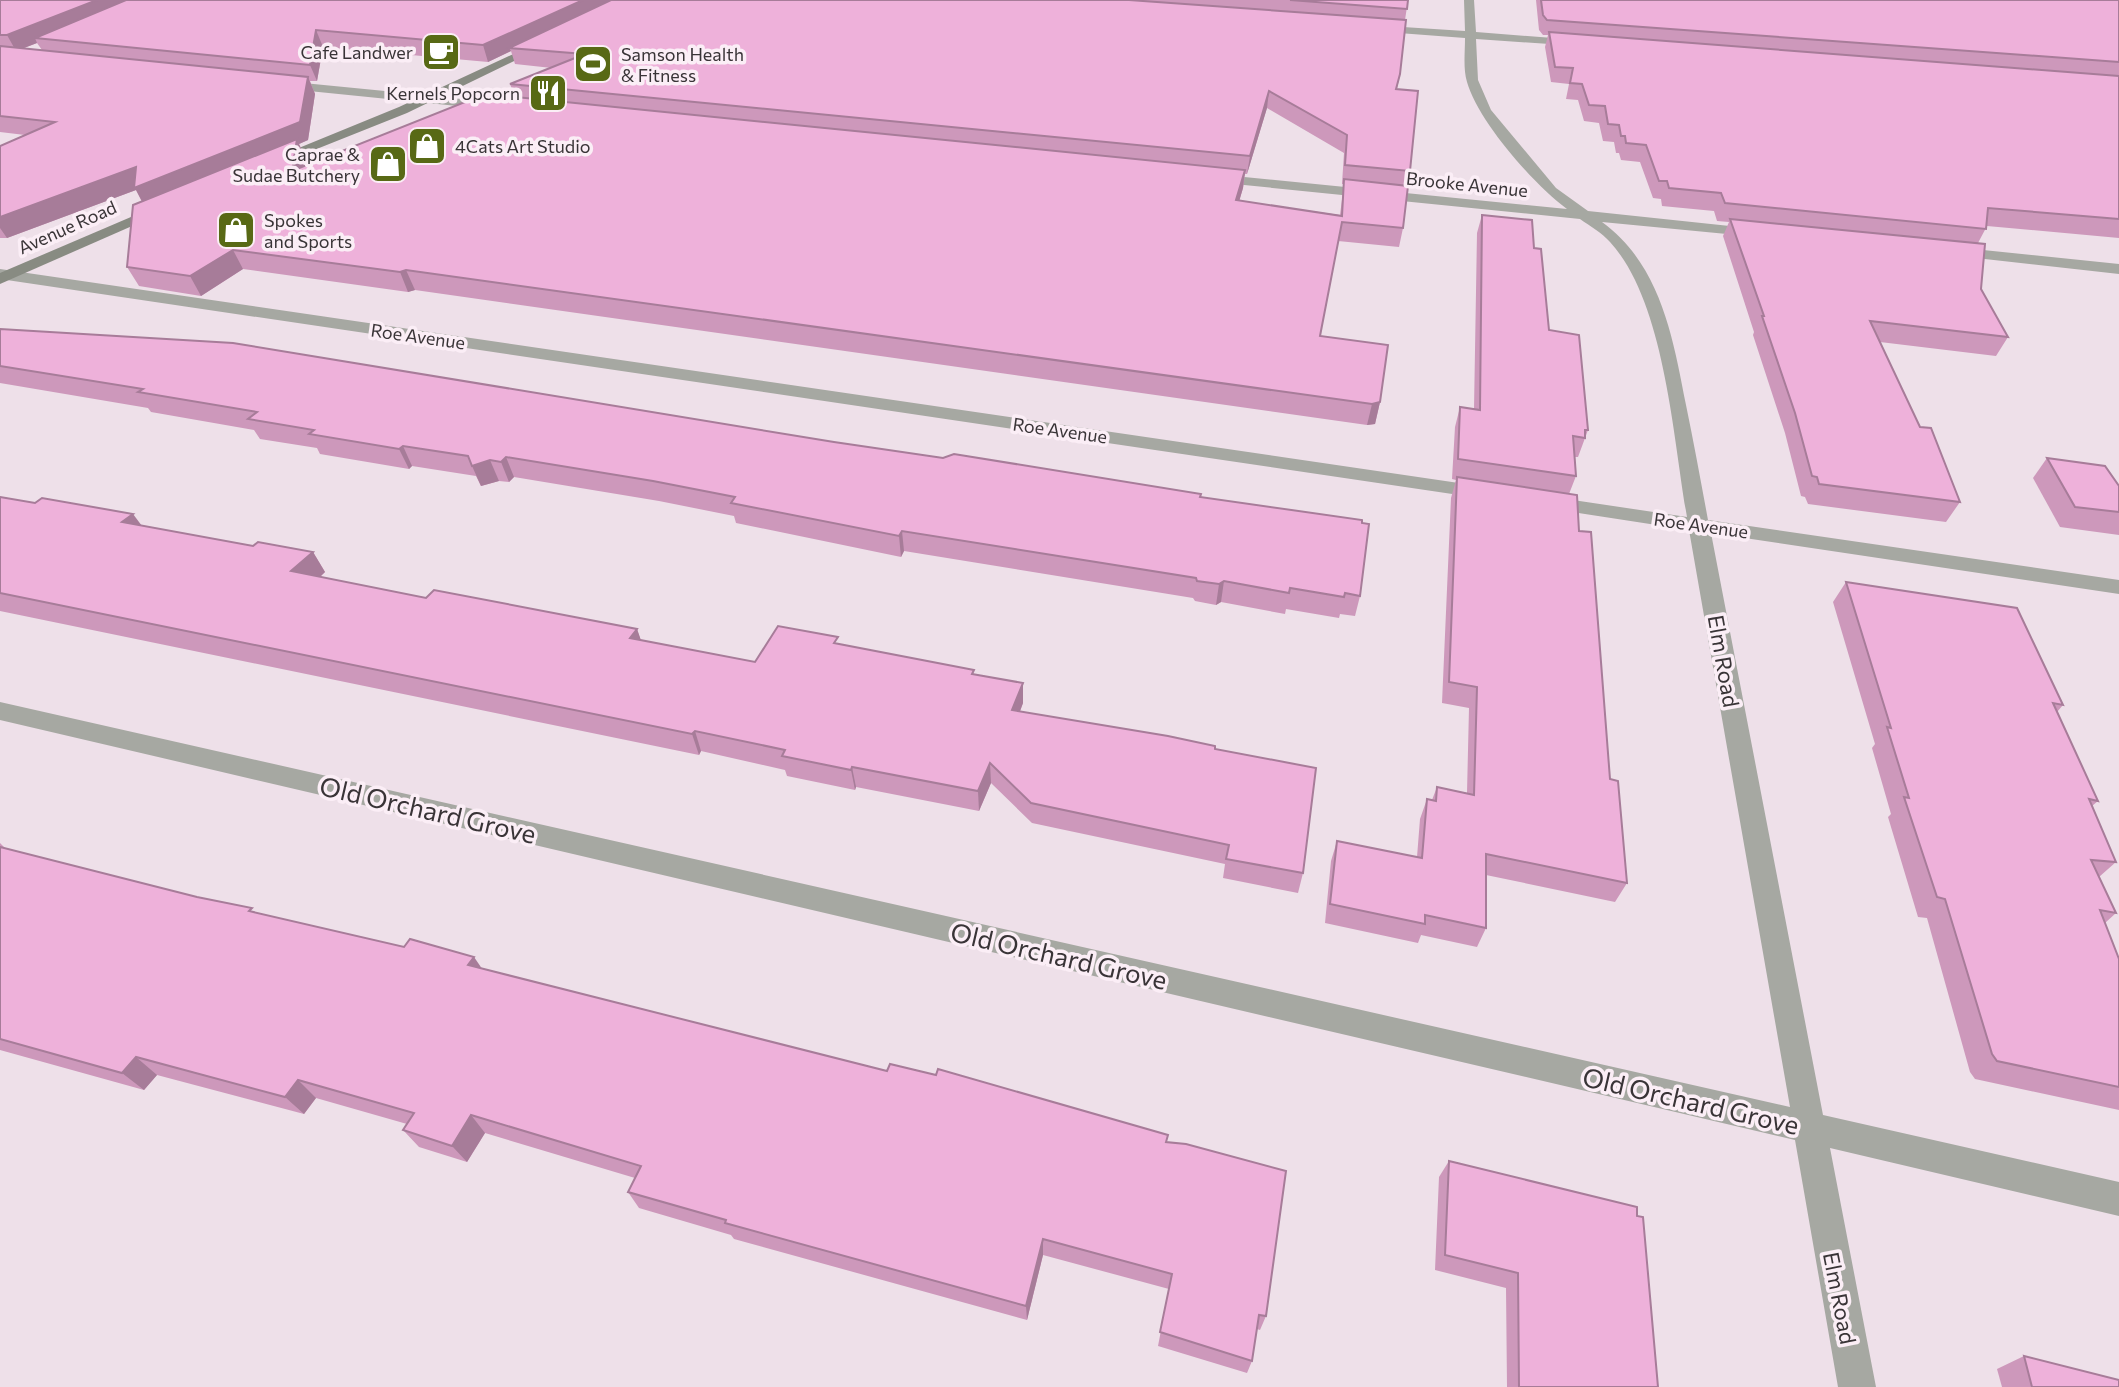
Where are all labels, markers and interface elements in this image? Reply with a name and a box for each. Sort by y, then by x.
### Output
cafe icon: Cafe Landwer [420,31,462,73]
place label: Cafe Landwer [300,41,413,63]
sports icon: Samson Health & Fitness [572,43,614,85]
place label: Samson Health & Fitness [621,43,744,86]
restaurant icon: Kernels Popcorn [527,72,569,114]
place label: Kernels Popcorn [386,82,520,104]
shop icon: 4Cats Art Studio [406,125,448,167]
place label: 4Cats Art Studio [455,135,591,157]
place label: Caprae & Sudae Butchery [233,143,360,186]
shop icon: Caprae & Sudae Butchery [367,143,409,185]
street label: Brooke Avenue [1405,167,1529,201]
street label: Avenue Road [14,195,120,259]
shop icon: Spokes and Sports [215,209,257,251]
place label: Spokes and Sports [264,209,352,252]
street label: Roe Avenue [369,318,467,354]
street label: Roe Avenue [1011,412,1109,448]
street label: Roe Avenue [1652,507,1750,543]
street label: Elm Road [1703,613,1745,709]
street label: Old Orchard Grove [317,769,539,849]
street label: Old Orchard Grove [948,915,1170,995]
street label: Old Orchard Grove [1580,1060,1802,1140]
street label: Elm Road [1818,1250,1862,1346]

